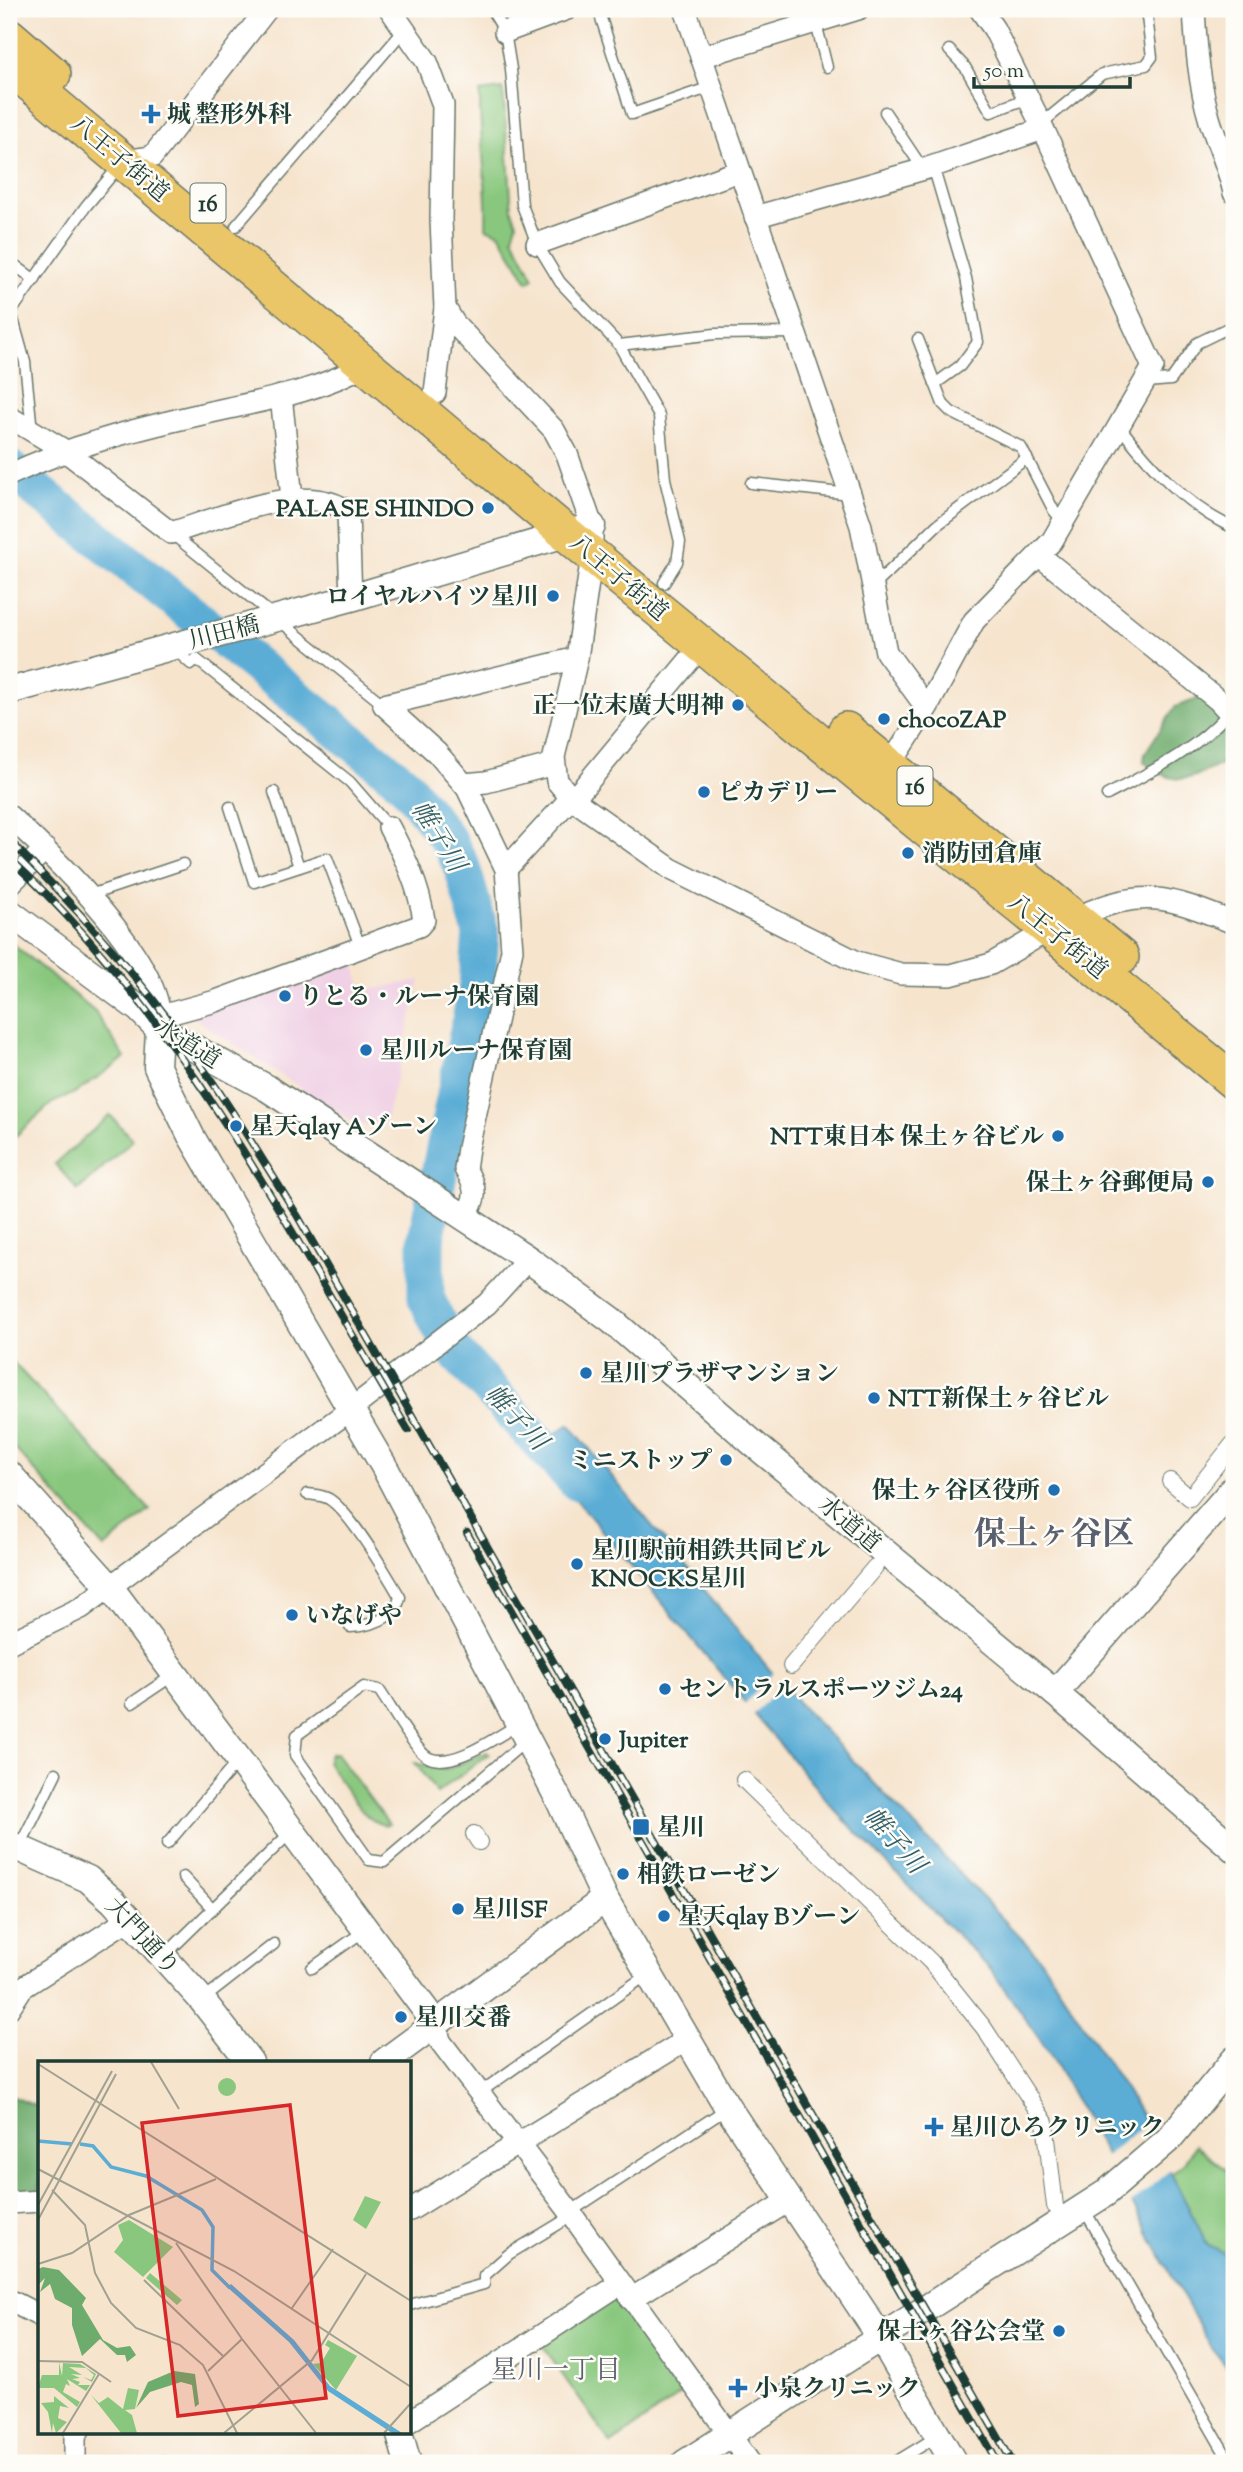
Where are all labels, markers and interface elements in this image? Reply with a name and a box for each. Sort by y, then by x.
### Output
scale bar [974,46,1129,90]
text: 50 m [983,57,1024,87]
place label: 城 整形外科 [167,99,292,133]
marker: 城 整形外科 [141,104,161,124]
street label: 八王子街道 [62,108,176,211]
road number: 16 [190,184,226,222]
place label: PALASE SHINDO [276,493,474,527]
marker: PALASE SHINDO [480,500,496,516]
street label: 八王子街道 [561,527,675,630]
place label: ロイヤルハイツ星川 [326,581,539,615]
marker: ロイヤルハイツ星川 [545,588,561,604]
street label: 川田橋 [185,609,264,659]
place label: 正一位末廣大明神 [532,690,724,724]
marker: 正一位末廣大明神 [730,697,746,713]
place label: chocoZAP [898,704,1007,738]
marker: chocoZAP [876,711,892,727]
road number: 16 [898,766,932,806]
place label: ピカデリー [718,777,838,811]
marker: ピカデリー [696,784,712,800]
water label: 帷子川 [401,794,475,883]
place label: 消防団倉庫 [922,838,1042,872]
marker: 消防団倉庫 [900,845,916,861]
street label: 八王子街道 [999,887,1114,989]
place label: りとる・ルーナ保育園 [299,981,539,1015]
marker: りとる・ルーナ保育園 [277,988,293,1004]
street label: 水道道 [147,1011,226,1078]
place label: 星川ルーナ保育園 [380,1035,572,1069]
marker: 星川ルーナ保育園 [358,1042,374,1058]
place label: 星天qlay Aゾーン [250,1111,437,1145]
marker: 星天qlay Aゾーン [228,1118,244,1134]
place label: NTT東日本 保土ヶ谷ビル [770,1121,1044,1155]
marker: NTT東日本 保土ヶ谷ビル [1050,1128,1066,1144]
place label: 保土ヶ谷郵便局 [1026,1167,1194,1201]
marker: 保土ヶ谷郵便局 [1200,1174,1216,1190]
place label: 星川プラザマンション [600,1358,839,1392]
marker: 星川プラザマンション [578,1365,594,1381]
water label: 帷子川 [475,1378,557,1462]
place label: NTT新保土ヶ谷ビル [888,1383,1109,1417]
marker: NTT新保土ヶ谷ビル [866,1390,882,1406]
place label: ミニストップ [569,1445,713,1479]
marker: ミニストップ [718,1452,734,1468]
place label: 保土ヶ谷区役所 [872,1475,1040,1509]
marker: 保土ヶ谷区役所 [1046,1482,1062,1498]
street label: 水道道 [810,1489,887,1562]
district label: 保土ヶ谷区 [974,1513,1134,1559]
place label: 星川駅前相鉄共同ビル KNOCKS星川 [591,1535,831,1597]
marker: 星川駅前相鉄共同ビル KNOCKS星川 [569,1556,585,1572]
place label: いなげや [306,1600,402,1634]
marker: いなげや [284,1607,300,1623]
place label: セントラルスポーツジム24 [679,1674,963,1708]
marker: セントラルスポーツジム24 [657,1681,673,1697]
place label: Jupiter [617,1724,689,1758]
marker: Jupiter [597,1731,613,1747]
water label: 帷子川 [853,1800,935,1885]
place label: 星川 [657,1812,705,1846]
marker: 星川 [631,1817,651,1837]
place label: 相鉄ローゼン [637,1859,781,1893]
marker: 相鉄ローゼン [615,1866,631,1882]
street label: 大門通り [96,1891,187,1984]
place label: 星川SF [472,1894,548,1928]
marker: 星川SF [450,1901,466,1917]
place label: 星天qlay Bゾーン [678,1901,861,1935]
marker: 星天qlay Bゾーン [656,1908,672,1924]
place label: 星川交番 [415,2002,511,2036]
marker: 星川交番 [393,2009,409,2025]
inset map [38,2061,411,2434]
place label: 星川ひろクリニック [950,2112,1165,2146]
marker: 星川ひろクリニック [924,2117,944,2137]
place label: 保土ヶ谷公会堂 [877,2316,1045,2350]
marker: 保土ヶ谷公会堂 [1051,2323,1067,2339]
district label: 星川一丁目 [491,2353,621,2390]
place label: 小泉クリニック [754,2373,921,2407]
marker: 小泉クリニック [728,2378,748,2398]

